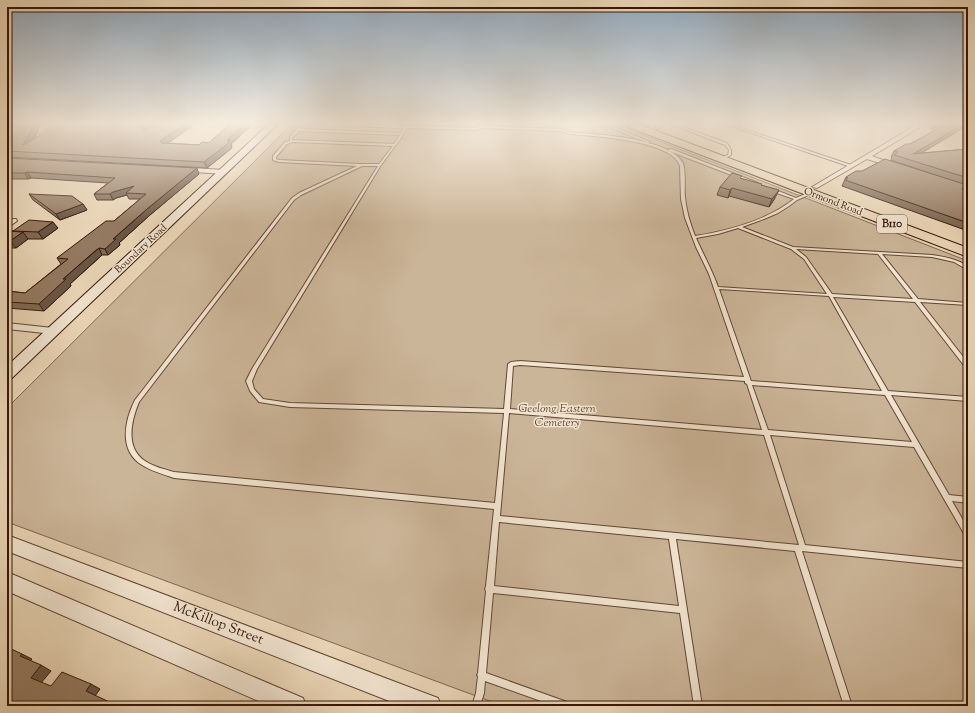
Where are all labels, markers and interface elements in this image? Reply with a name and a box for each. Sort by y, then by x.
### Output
street label: Ormond Road [801,184,865,220]
road number: B110 [877,215,907,233]
street label: Boundary Road [111,221,171,277]
park label: Geelong Eastern Cemetery [518,400,597,432]
street label: McKillop Street [170,598,266,650]

